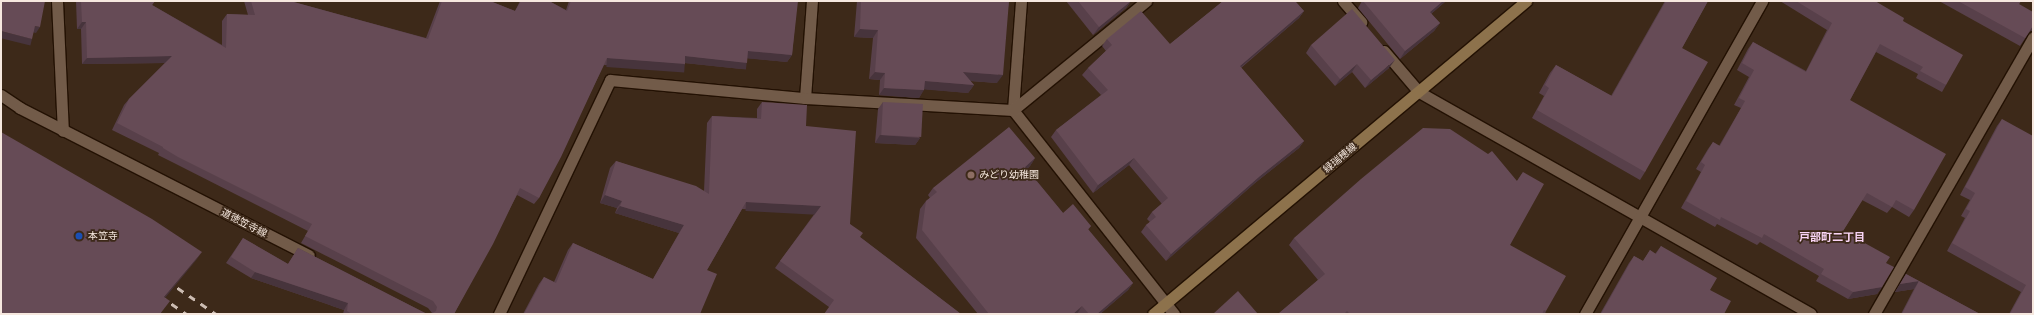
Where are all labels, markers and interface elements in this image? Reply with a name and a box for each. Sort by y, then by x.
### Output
street label: 緑瑞穂線 [1321,141,1359,175]
place label: みどり幼稚園 [979,169,1039,181]
marker: みどり幼稚園 [966,170,976,180]
street label: 道徳笠寺線 [219,206,269,240]
marker: 本笠寺 [73,230,85,242]
place label: 本笠寺 [88,230,118,242]
district label: 戸部町二丁目 [1799,230,1865,244]

